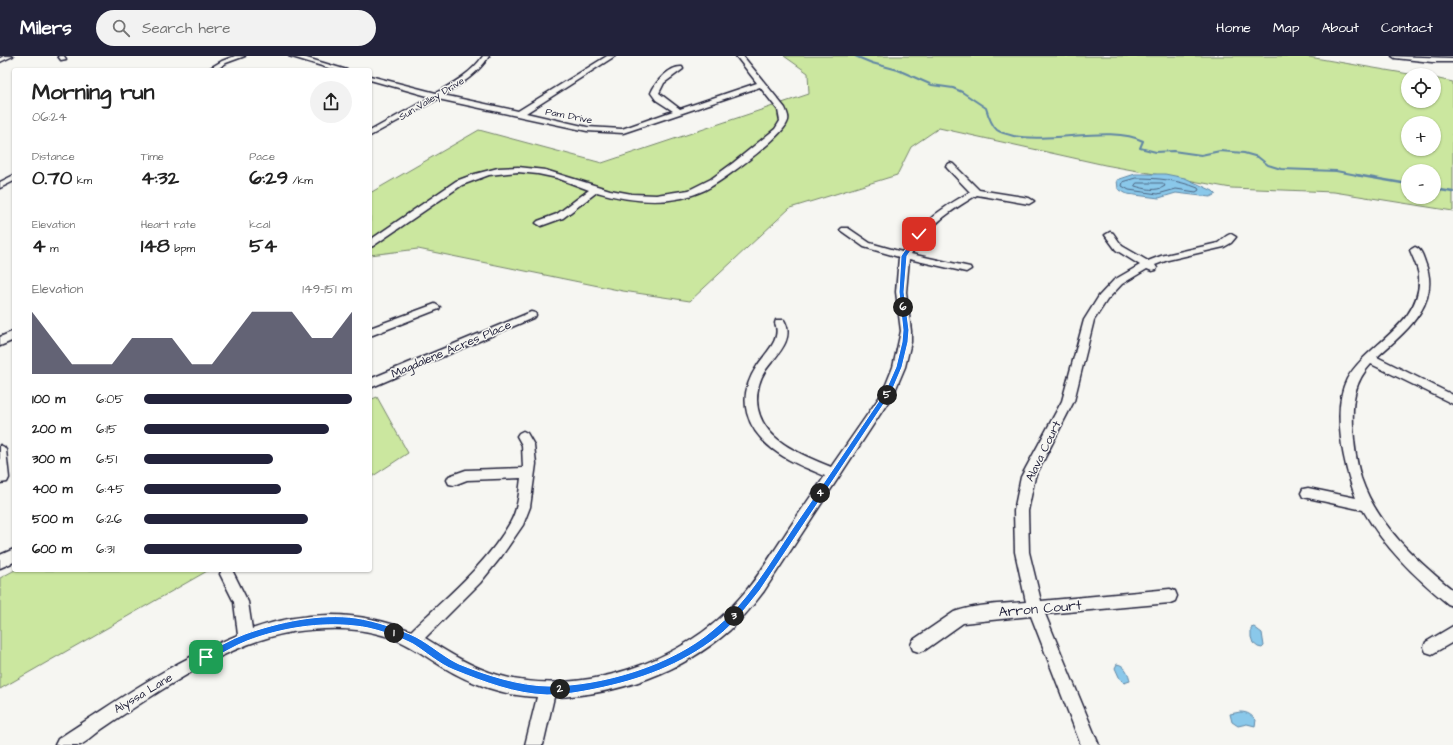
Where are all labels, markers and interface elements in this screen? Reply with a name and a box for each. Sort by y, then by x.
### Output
search box [96,10,376,46]
text: Milers [20,15,72,42]
icon: search [110,17,132,39]
text: Search here [142,18,230,39]
text: Home [1216,18,1251,38]
text: Map [1273,18,1299,38]
text: About [1321,18,1359,38]
text: Contact [1381,18,1433,38]
map controls [1401,68,1441,204]
button: locate [1401,68,1441,108]
street label: Sun Valley Drive [396,73,468,125]
text: Morning run [32,77,155,108]
button: share [310,81,352,123]
street label: Pam Drive [544,105,594,127]
text: 06:24 [32,108,67,126]
button: + [1401,116,1441,156]
text: Distance [32,149,75,164]
text: Time [141,149,164,164]
text: Pace [249,149,275,164]
text: 0.70 [32,164,72,192]
text: 4:32 [141,164,179,192]
text: 6:29 [249,164,288,192]
button: − [1401,164,1441,204]
text: km [72,173,92,188]
text: /km [288,173,313,188]
text: Elevation [32,217,75,232]
text: Heart rate [141,217,196,232]
text: kcal [249,217,270,232]
pin [902,217,936,251]
icon: check [908,223,930,245]
text: 4 [32,232,46,260]
text: 148 [141,232,170,260]
text: 54 [249,232,277,260]
text: m [46,241,59,256]
text: bpm [170,241,195,256]
text: Elevation [32,280,83,298]
text: 149–151 m [302,280,352,298]
pin: 6 [893,297,913,317]
text: 6 [900,299,906,314]
street label: Magdalene Acres Place [388,316,515,383]
pin: 5 [877,385,897,405]
text: 5 [883,387,891,402]
text: 100 m [32,390,65,408]
text: 6:05 [96,390,124,408]
street label: Alava Court [1021,418,1066,484]
text: 200 m [32,420,71,438]
text: 6:15 [96,420,117,438]
text: 300 m [32,450,70,468]
text: 6:51 [96,450,117,468]
text: 400 m [32,480,73,498]
text: 6:45 [96,480,124,498]
pin: 4 [810,483,830,503]
text: 4 [816,485,824,500]
text: 500 m [32,510,73,528]
text: 6:26 [96,510,122,528]
text: 600 m [32,540,72,558]
text: 6:31 [96,540,115,558]
street label: Arron Court [998,595,1083,623]
pin: 3 [724,606,744,626]
text: 3 [731,608,737,623]
pin: 1 [384,623,404,643]
text: 1 [393,625,395,640]
pin [189,640,223,674]
icon: arrive [195,646,217,668]
street label: Alyssa Lane [111,669,177,719]
pin: 2 [550,679,570,699]
text: 2 [557,681,563,696]

